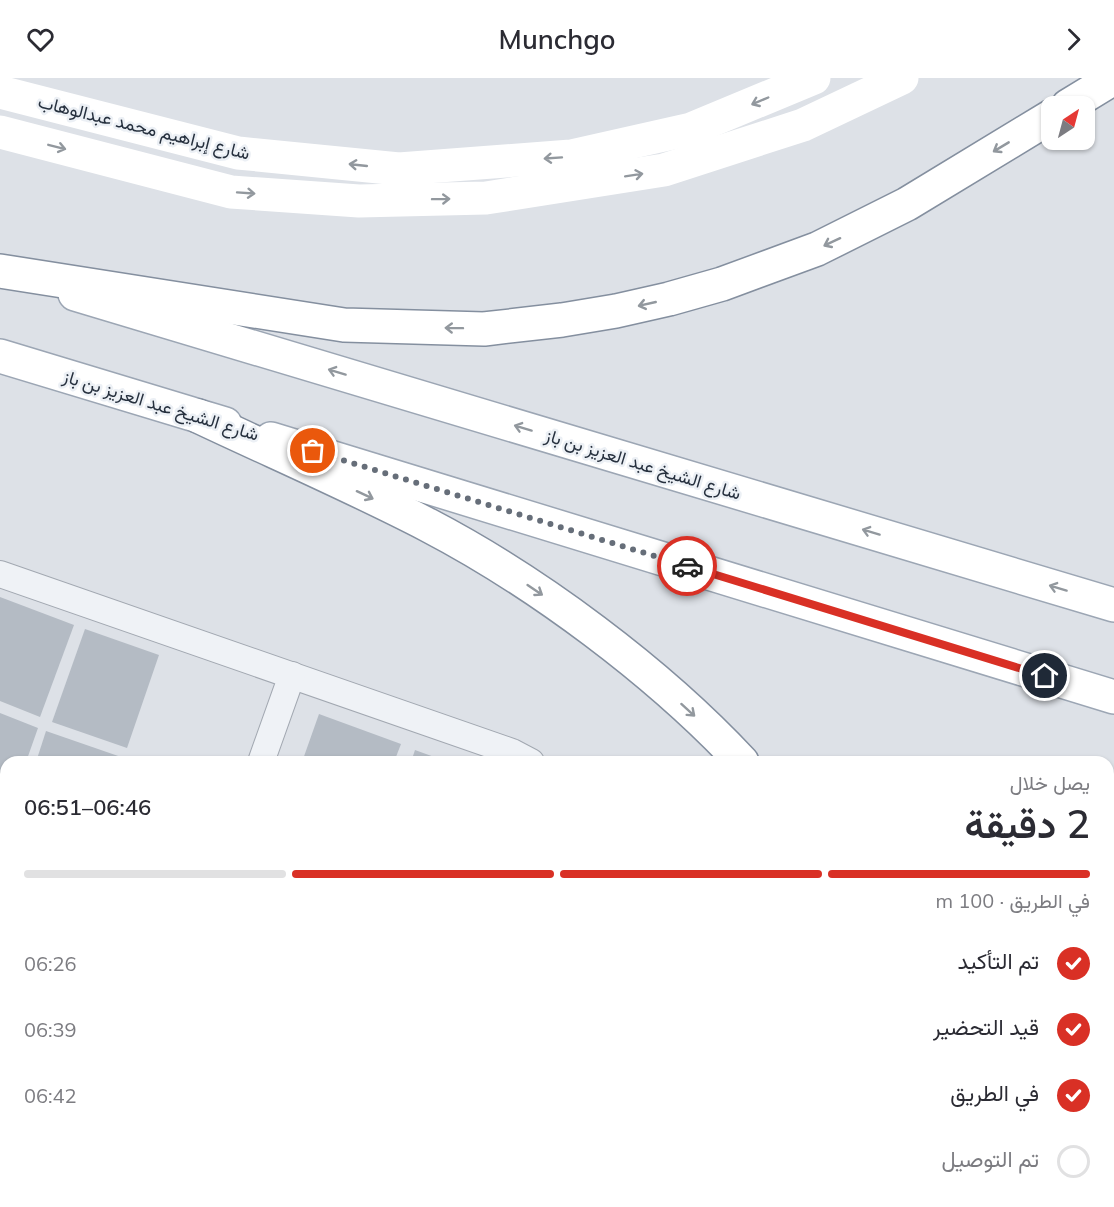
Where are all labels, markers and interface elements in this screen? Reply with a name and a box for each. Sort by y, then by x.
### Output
text: Munchgo [499,22,615,56]
icon: heart [24,23,57,56]
icon: forward [1057,23,1090,56]
street label: شارع إبراهيم محمد عبدالوهاب [36,90,252,165]
one-way arrow [751,96,769,107]
north arrow [1041,96,1095,150]
map controls [1041,96,1095,150]
one-way arrow [993,140,1010,153]
one-way arrow [47,141,66,153]
one-way arrow [543,152,563,163]
one-way arrow [349,159,369,170]
one-way arrow [623,170,643,181]
one-way arrow [235,188,255,199]
one-way arrow [430,194,450,205]
one-way arrow [823,237,841,248]
one-way arrow [638,299,657,310]
one-way arrow [445,322,465,334]
street label: شارع الشيخ عبد العزيز بن باز [59,364,262,447]
one-way arrow [328,366,347,377]
one-way arrow [514,422,533,433]
street label: شارع الشيخ عبد العزيز بن باز [541,423,744,506]
pin [287,425,338,476]
icon: bag [296,434,329,467]
one-way arrow [355,490,373,502]
one-way arrow [862,526,881,537]
courier [657,536,717,596]
icon: car [671,550,704,583]
one-way arrow [1049,582,1068,593]
one-way arrow [526,584,543,597]
pin [1019,650,1070,701]
icon: home [1028,659,1061,692]
one-way arrow [681,703,696,717]
text: يصل خلال [1010,770,1090,795]
text: 06:46–06:51 [24,793,151,821]
text: 2 دقيقة [965,799,1090,848]
text: في الطريق · 100 m [936,888,1090,913]
text: تم التأكيد [958,947,1039,975]
icon: check [1057,947,1090,980]
text: 06:26 [24,951,77,976]
text: قيد التحضير [933,1013,1039,1041]
icon: check [1057,1013,1090,1046]
text: 06:39 [24,1017,77,1042]
text: في الطريق [950,1079,1039,1107]
icon: check [1057,1079,1090,1112]
text: 06:42 [24,1083,77,1108]
text: تم التوصيل [942,1145,1039,1173]

